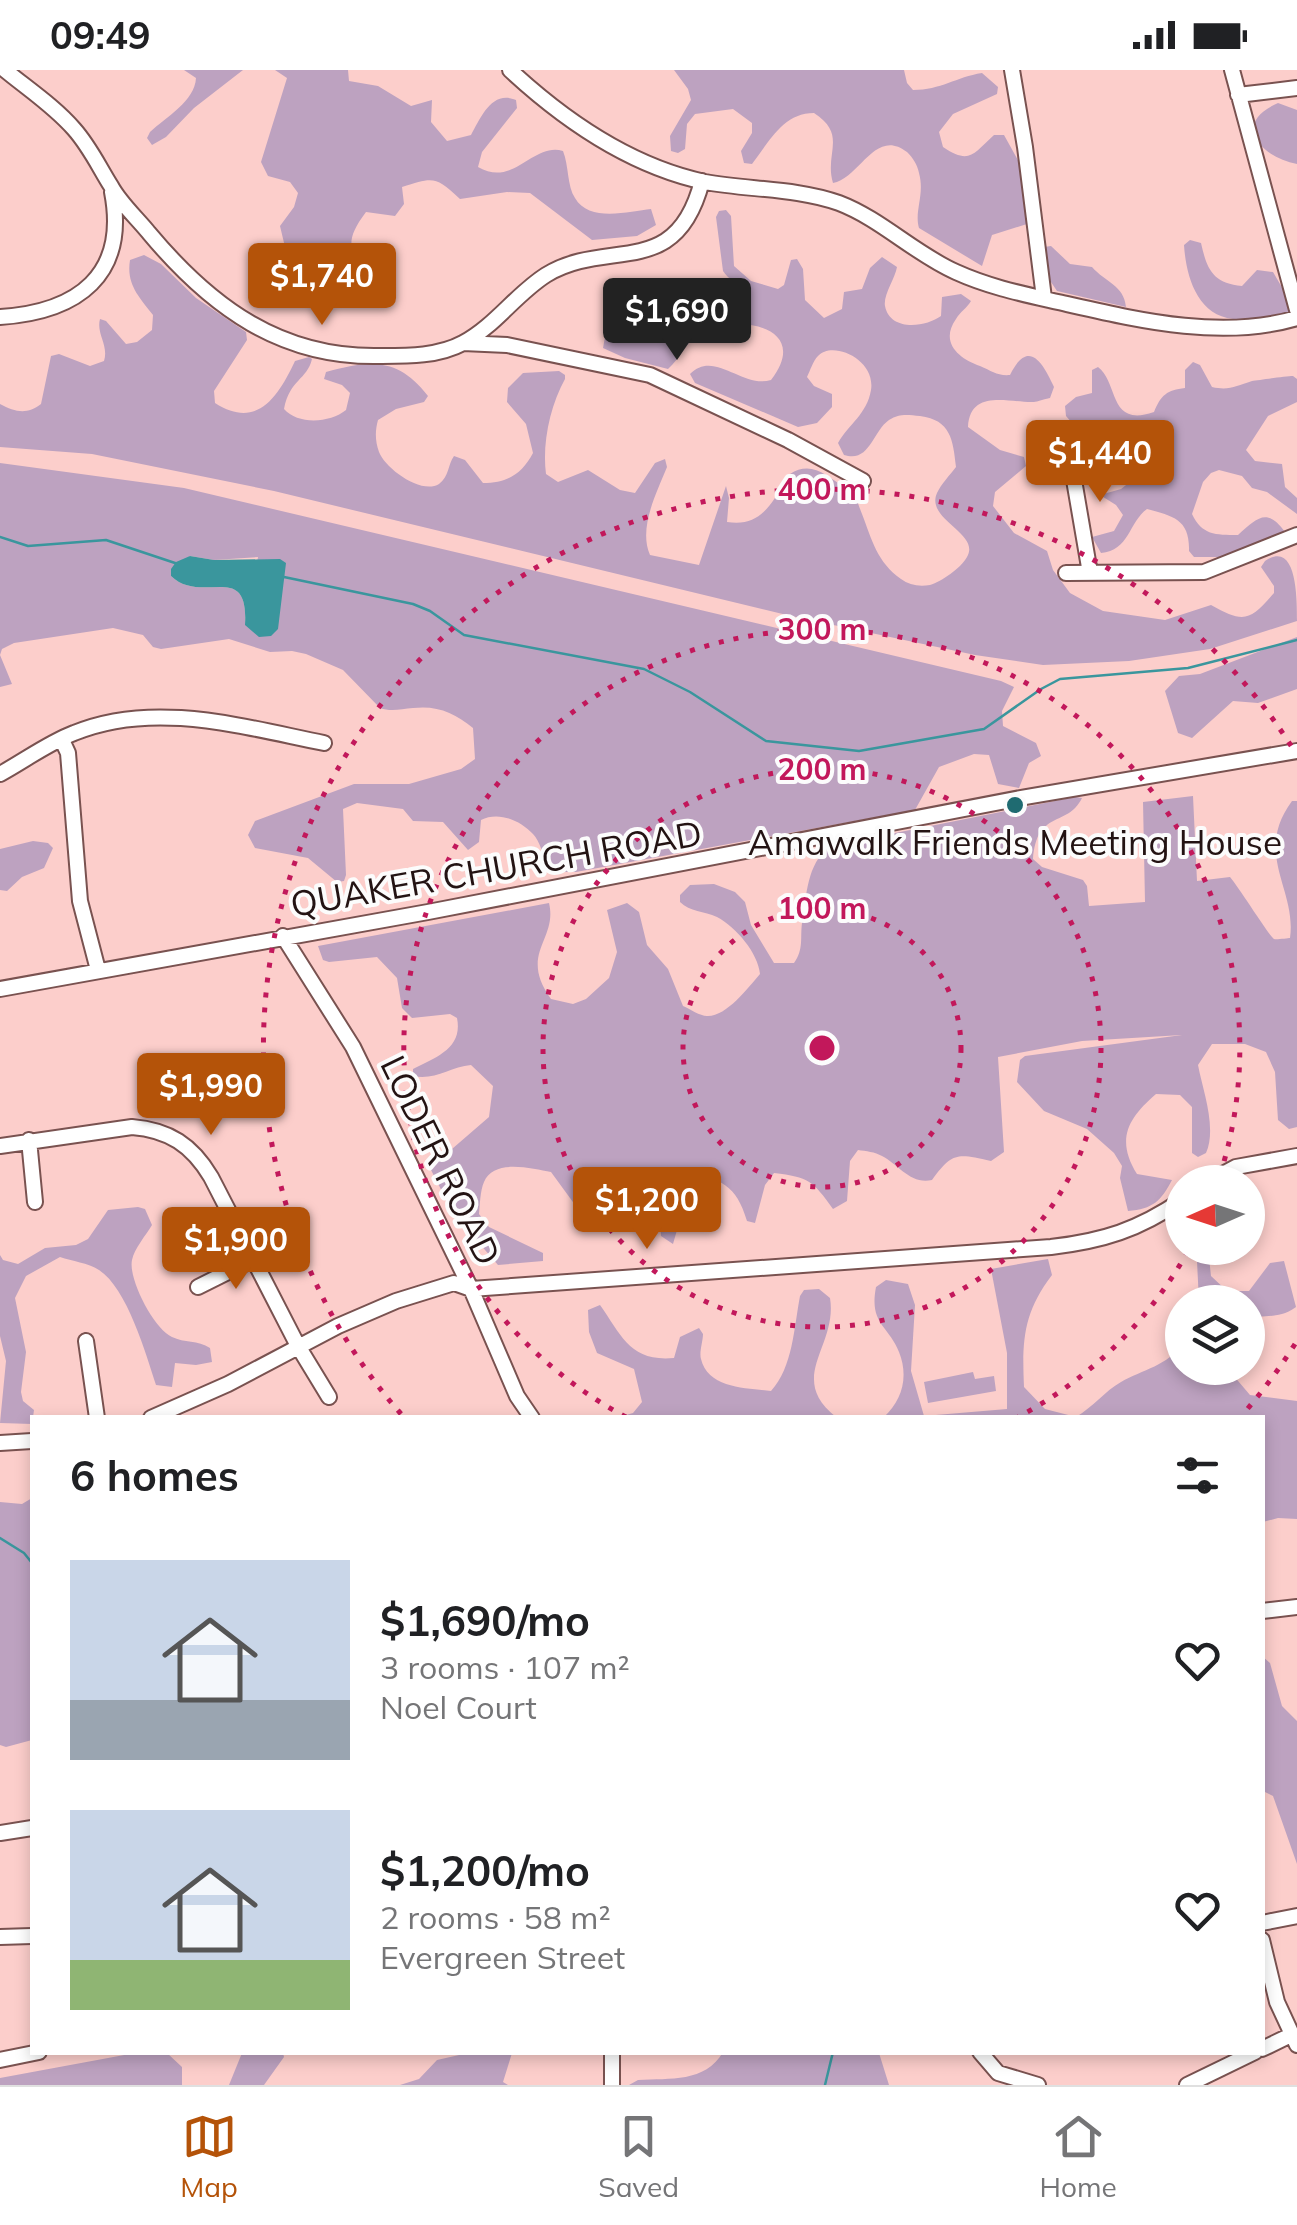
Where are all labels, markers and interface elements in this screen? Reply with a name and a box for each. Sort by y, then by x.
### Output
text: 09:49 [50,11,151,59]
pin: $1,740 [241,243,403,328]
text: $1,740 [270,255,374,295]
pin: $1,690 [596,278,758,363]
text: $1,690 [625,290,729,330]
pin: $1,440 [1019,420,1181,505]
text: $1,440 [1048,432,1152,472]
text: 400 m [777,470,867,508]
text: 300 m [777,610,867,648]
text: 200 m [777,750,867,788]
marker: Amawalk Friends Meeting House [1004,794,1026,816]
street label: QUAKER CHURCH ROAD [287,810,705,926]
place label: Amawalk Friends Meeting House [748,820,1282,864]
text: 100 m [777,889,867,927]
centre of rings [804,1030,840,1066]
street label: LODER ROAD [371,1048,511,1272]
pin: $1,990 [130,1053,292,1138]
text: $1,990 [159,1065,263,1105]
north arrow [1165,1165,1265,1265]
map controls [1165,1165,1265,1385]
pin: $1,200 [566,1167,728,1252]
text: $1,200 [595,1179,699,1219]
pin: $1,900 [155,1207,317,1292]
text: $1,900 [184,1219,288,1259]
button: layers [1165,1285,1265,1385]
icon: filters [1170,1448,1225,1503]
text: 6 homes [70,1449,239,1502]
text: $1,690/mo [380,1594,590,1647]
icon: home [150,1600,270,1720]
icon: heart [1170,1633,1225,1688]
text: 3 rooms · 107 m² [380,1647,630,1687]
text: Noel Court [380,1687,537,1727]
text: $1,200/mo [380,1844,590,1897]
icon: home [150,1850,270,1970]
icon: heart [1170,1883,1225,1938]
text: 2 rooms · 58 m² [380,1897,611,1937]
text: Evergreen Street [380,1937,625,1977]
tab: Map [180,2109,238,2204]
tab: Saved [598,2109,679,2204]
tab: Home [1039,2109,1117,2204]

